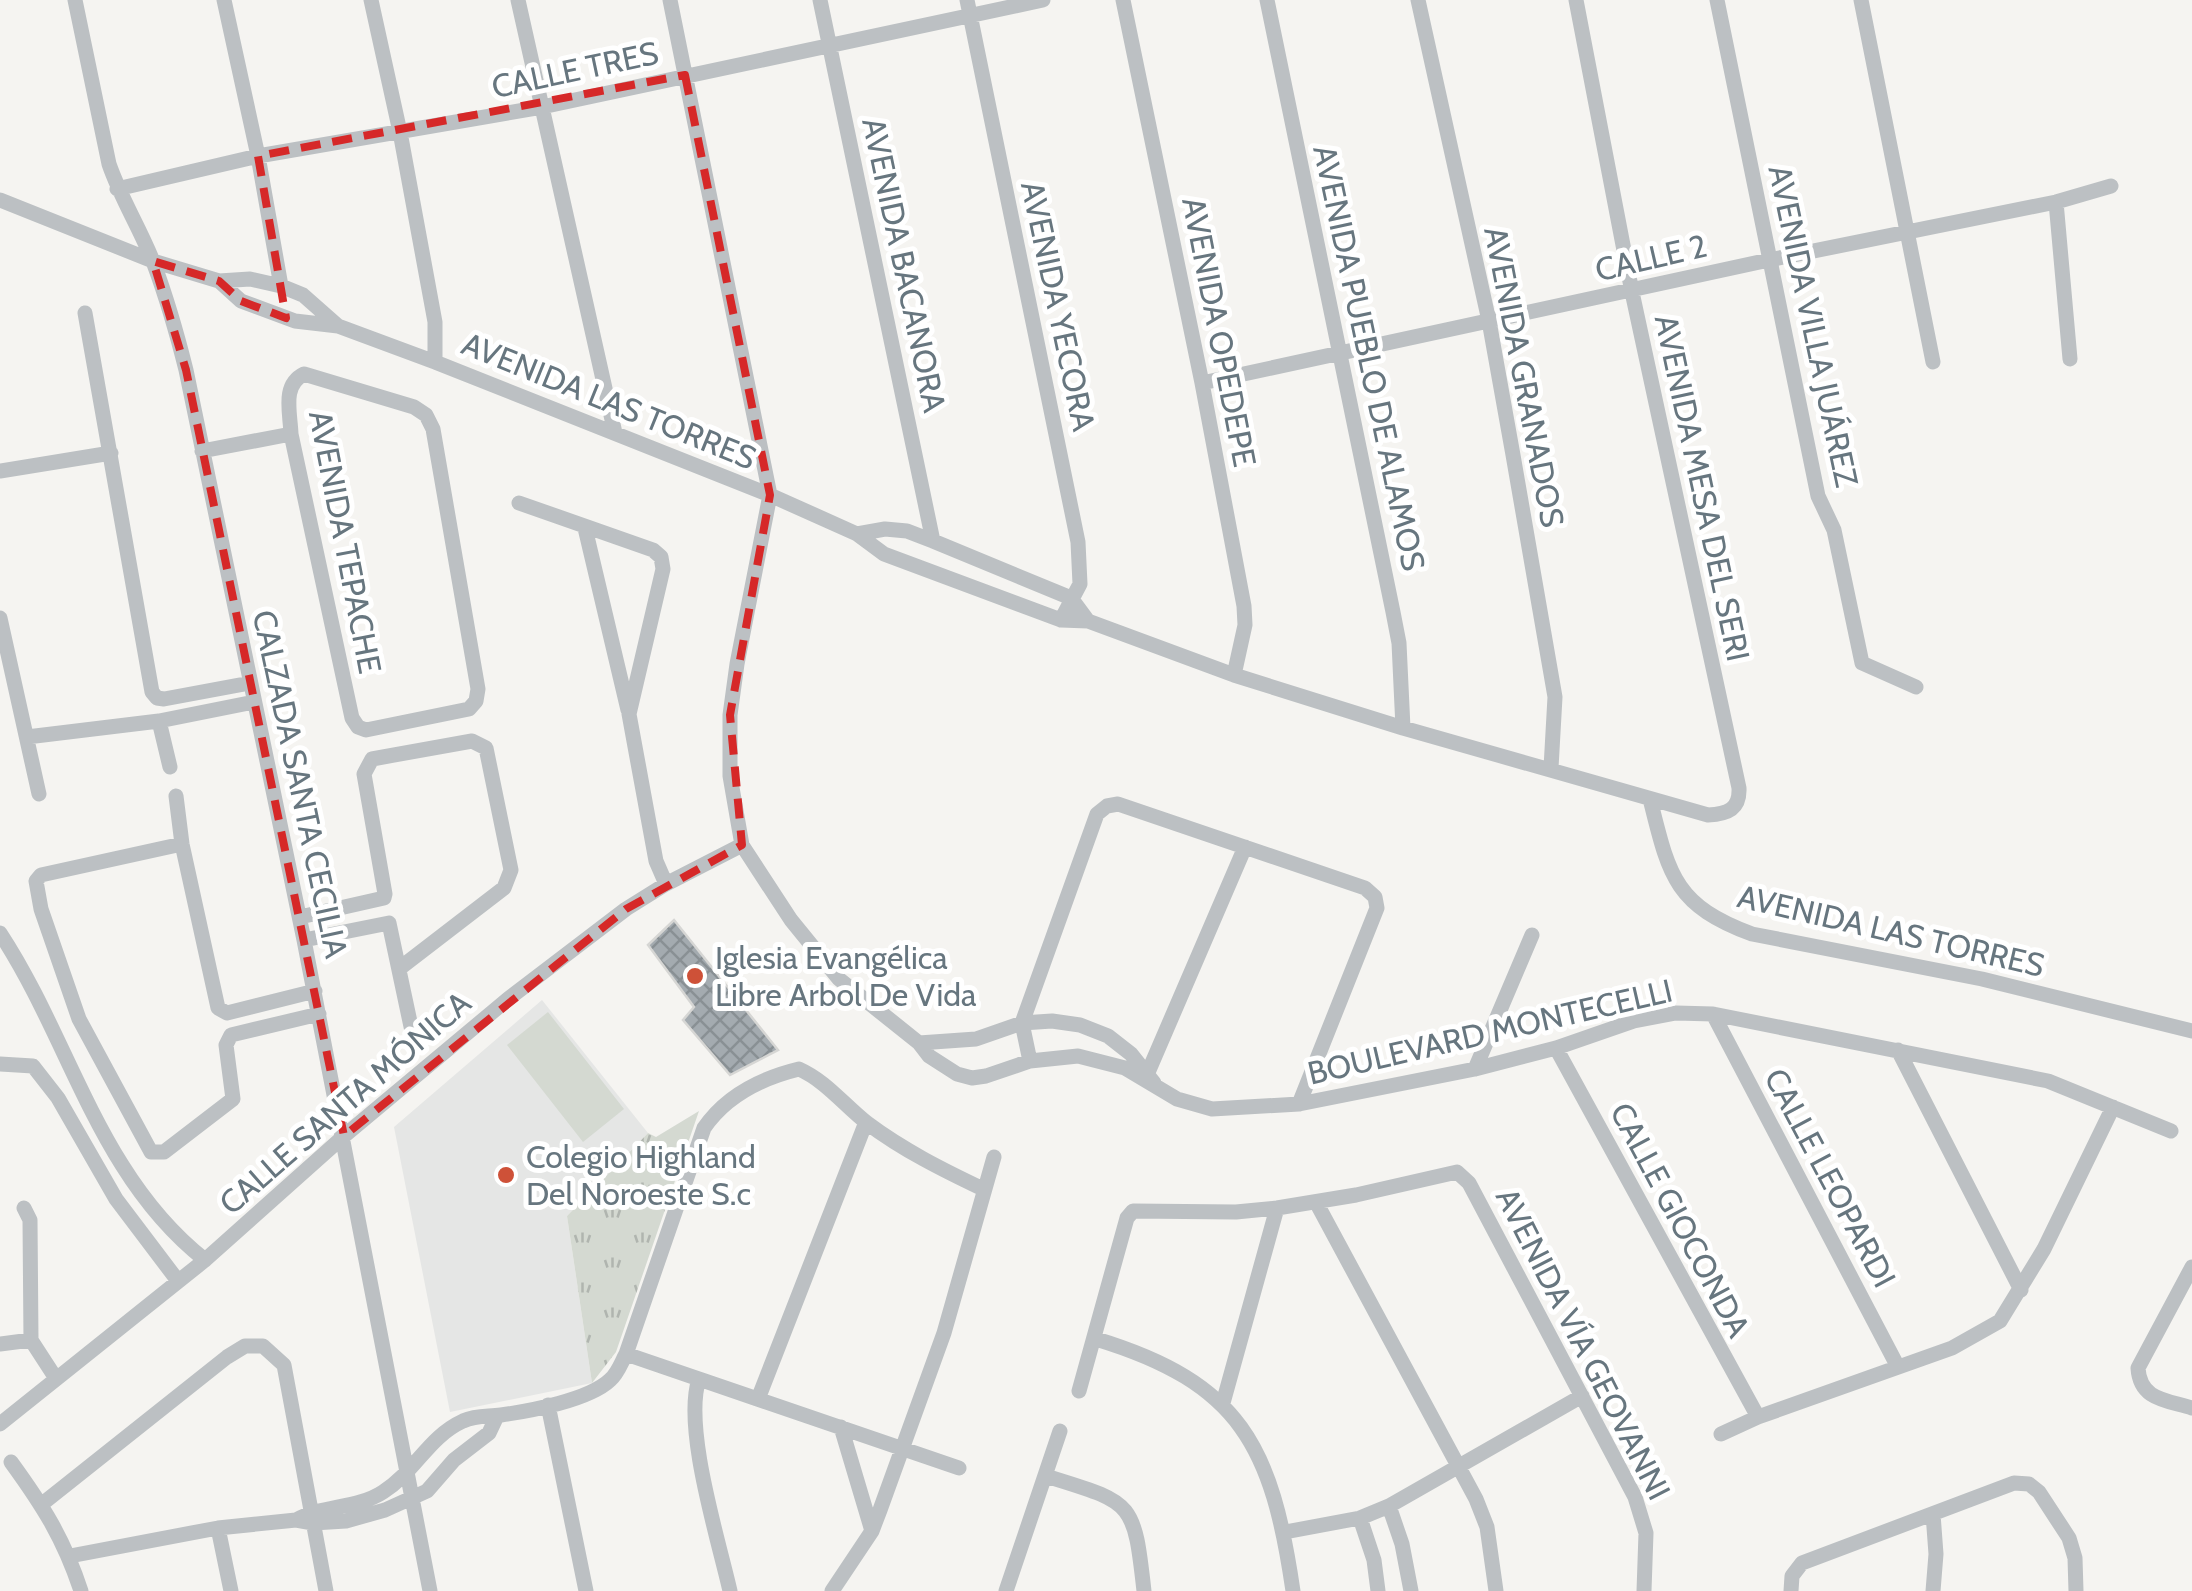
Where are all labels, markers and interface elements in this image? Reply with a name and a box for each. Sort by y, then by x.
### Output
street label: CALLE TRES [488,33,662,106]
street label: AVENIDA BACANORA [854,114,955,416]
street label: AVENIDA PUEBLO DE ALAMOS [1305,142,1434,574]
street label: AVENIDA VILLA JUÁREZ [1760,162,1867,491]
street label: AVENIDA YECORA [1013,177,1104,435]
street label: AVENIDA OPEDEPE [1174,194,1265,470]
street label: AVENIDA GRANADOS [1476,223,1573,530]
street label: CALLE 2 [1591,226,1710,289]
street label: AVENIDA MESA DEL SERI [1647,311,1758,665]
street label: AVENIDA LAS TORRES [457,324,762,477]
street label: AVENIDA TEPACHE [301,407,390,677]
street label: CALZADA SANTA CECILIA [245,606,356,962]
street label: AVENIDA LAS TORRES [1734,876,2048,985]
place label: Iglesia Evangélica Libre Arbol De Vida [715,938,977,1014]
marker: Iglesia Evangélica Libre Arbol De Vida [684,965,706,987]
street label: BOULEVARD MONTECELLI [1304,971,1676,1092]
street label: CALLE SANTA MÓNICA [211,983,478,1222]
street label: CALLE LEOPARDI [1756,1062,1904,1294]
street label: CALLE GIOCONDA [1602,1096,1759,1344]
place label: Colegio Highland Del Noroeste S.c [526,1137,756,1213]
marker: Colegio Highland Del Noroeste S.c [495,1164,517,1186]
street label: AVENIDA VÍA GEOVANNI [1488,1181,1679,1506]

